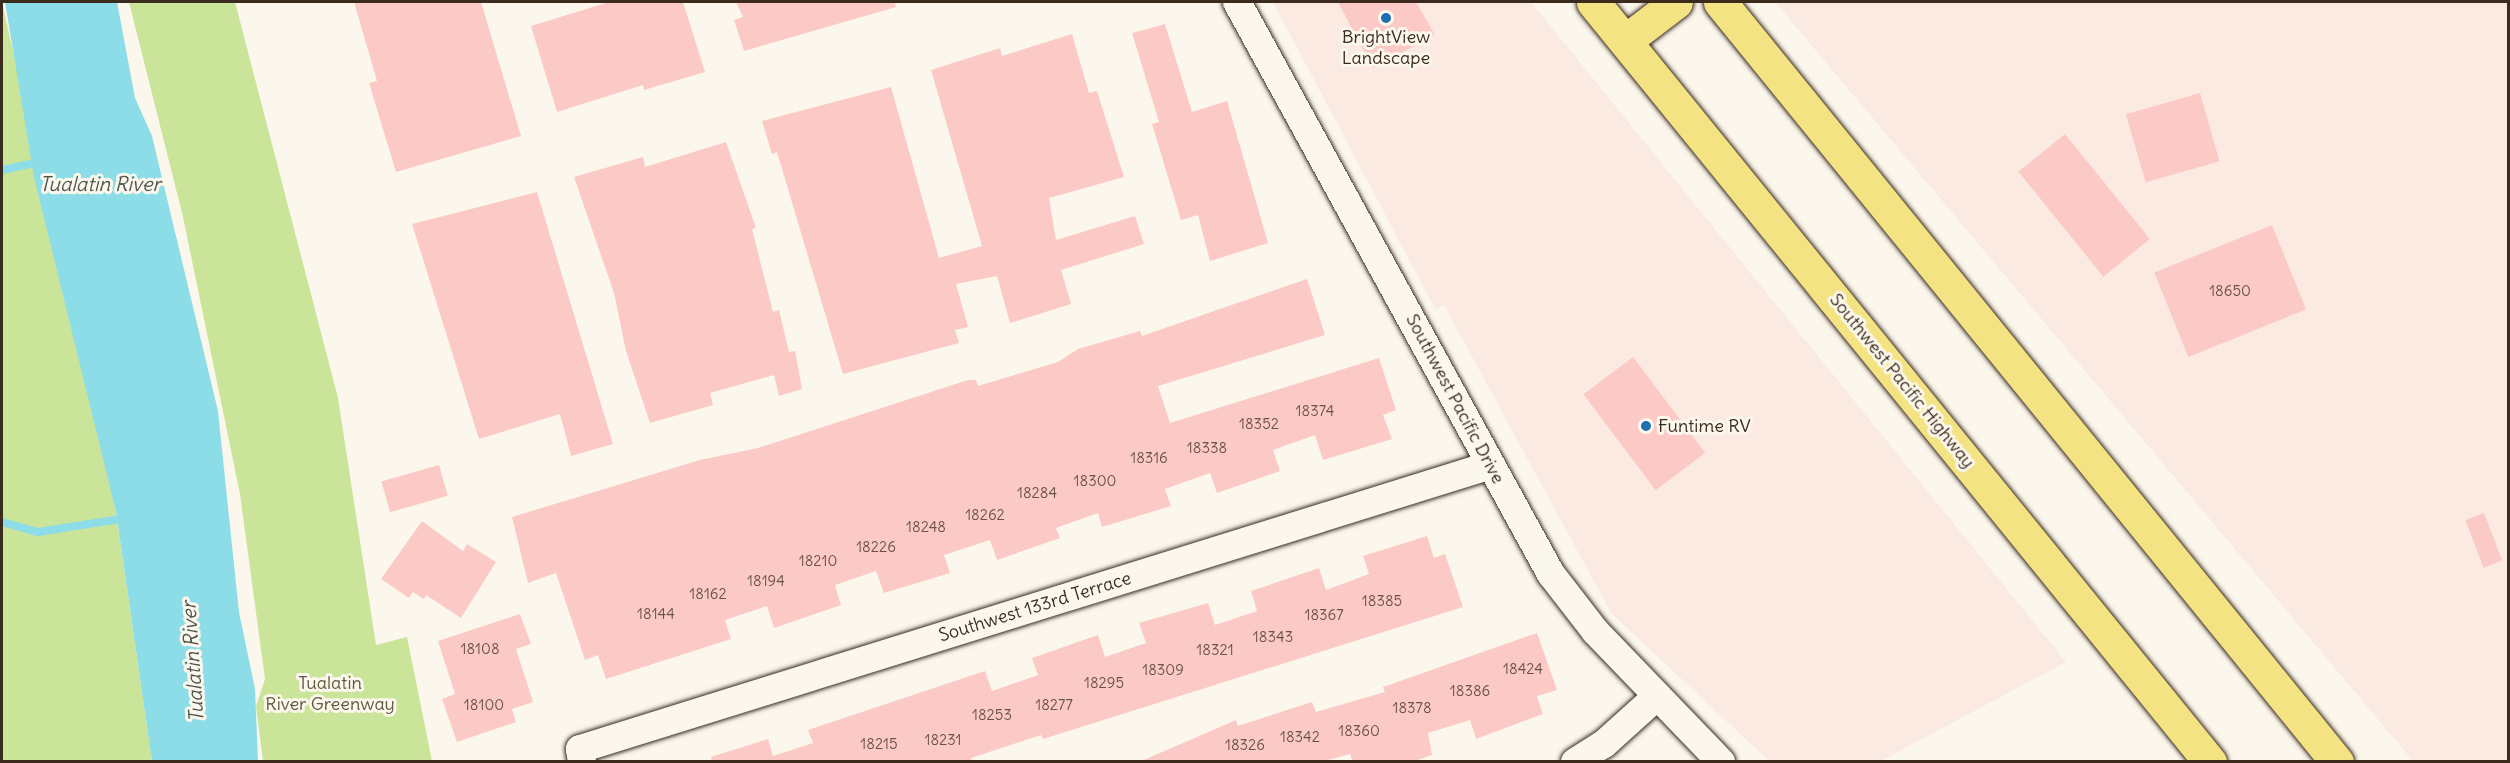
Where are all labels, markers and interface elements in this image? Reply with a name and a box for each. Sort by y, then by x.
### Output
marker: BrightView Landscape [1379,11,1393,25]
place label: BrightView Landscape [1342,27,1430,70]
water label: Tualatin River [39,171,161,195]
house number: 18650 [2209,282,2251,300]
street label: Southwest Pacific Highway [1825,289,1979,473]
street label: Southwest Pacific Drive [1401,310,1509,488]
house number: 18374 [1296,402,1334,420]
house number: 18352 [1239,415,1279,433]
place label: Funtime RV [1658,415,1751,437]
marker: Funtime RV [1639,419,1653,433]
house number: 18338 [1187,439,1227,457]
house number: 18316 [1130,449,1168,467]
house number: 18300 [1074,472,1116,490]
house number: 18284 [1017,484,1057,502]
house number: 18262 [965,506,1005,524]
house number: 18248 [906,518,946,536]
house number: 18226 [856,538,896,556]
house number: 18210 [799,552,837,570]
street label: Southwest 133rd Terrace [936,567,1134,647]
house number: 18194 [747,572,785,590]
house number: 18162 [689,585,727,603]
house number: 18385 [1362,592,1402,610]
water label: Tualatin River [176,601,208,723]
house number: 18144 [637,605,675,623]
house number: 18367 [1304,606,1344,624]
house number: 18343 [1253,628,1293,646]
house number: 18108 [460,640,500,658]
house number: 18321 [1196,641,1234,659]
house number: 18424 [1503,660,1543,678]
house number: 18309 [1142,661,1184,679]
park label: Tualatin River Greenway [265,673,395,716]
house number: 18295 [1084,674,1124,692]
house number: 18386 [1450,682,1490,700]
house number: 18100 [464,696,504,714]
house number: 18277 [1035,696,1073,714]
house number: 18378 [1392,699,1432,717]
house number: 18253 [972,706,1012,724]
house number: 18360 [1338,722,1380,740]
house number: 18342 [1280,728,1320,746]
house number: 18231 [924,731,962,749]
house number: 18215 [860,735,898,753]
house number: 18326 [1225,736,1265,754]

